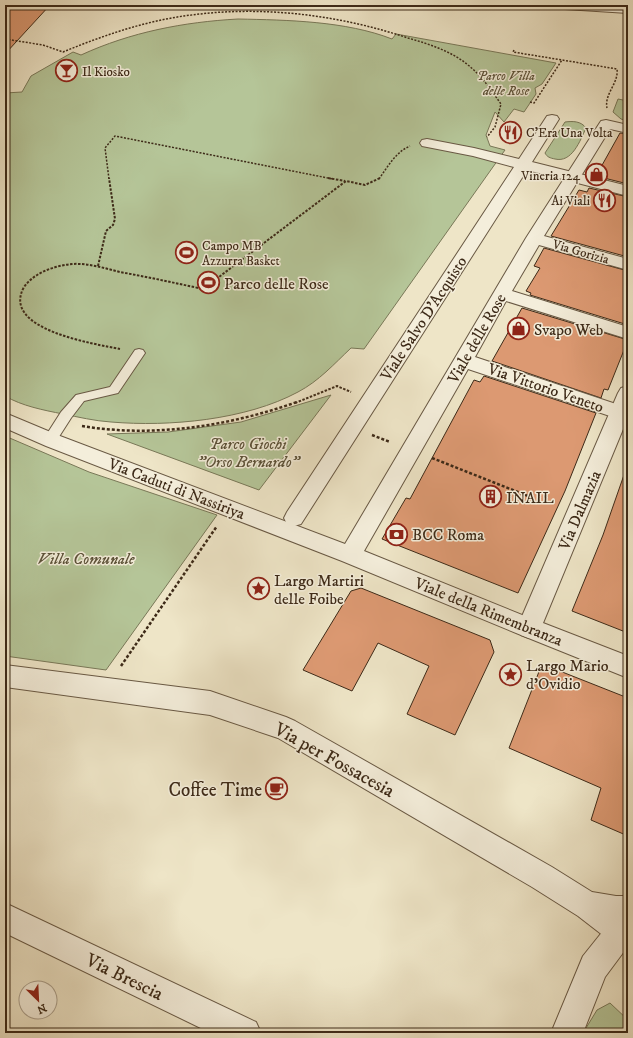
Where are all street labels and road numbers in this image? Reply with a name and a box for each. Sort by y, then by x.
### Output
street label: Via Gorizia [550,236,611,268]
street label: Viale Salvo D'Acquisto [376,252,472,385]
street label: Viale delle Rose [443,290,511,388]
street label: Via Vittorio Veneto [484,358,607,417]
street label: Via Caduti di Nassiriya [105,453,248,524]
street label: Via Dalmazia [554,467,606,554]
street label: Viale della Rimembranza [411,573,566,651]
street label: Via per Fossacesia [269,717,398,803]
street label: Via Brescia [81,948,167,1006]

